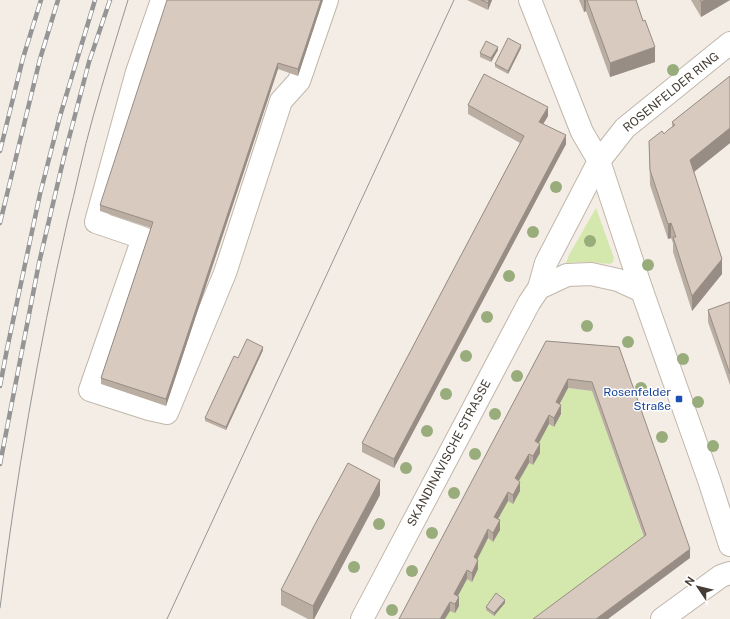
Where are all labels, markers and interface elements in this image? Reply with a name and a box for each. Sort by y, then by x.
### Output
street label: ROSENFELDER RING [620,49,722,135]
street label: SKANDINAVISCHE STRASSE [404,377,494,529]
place label: Rosenfelder Straße [603,385,671,413]
marker: Rosenfelder Straße [674,394,684,404]
north arrow [678,567,718,607]
text: N [682,574,697,588]

